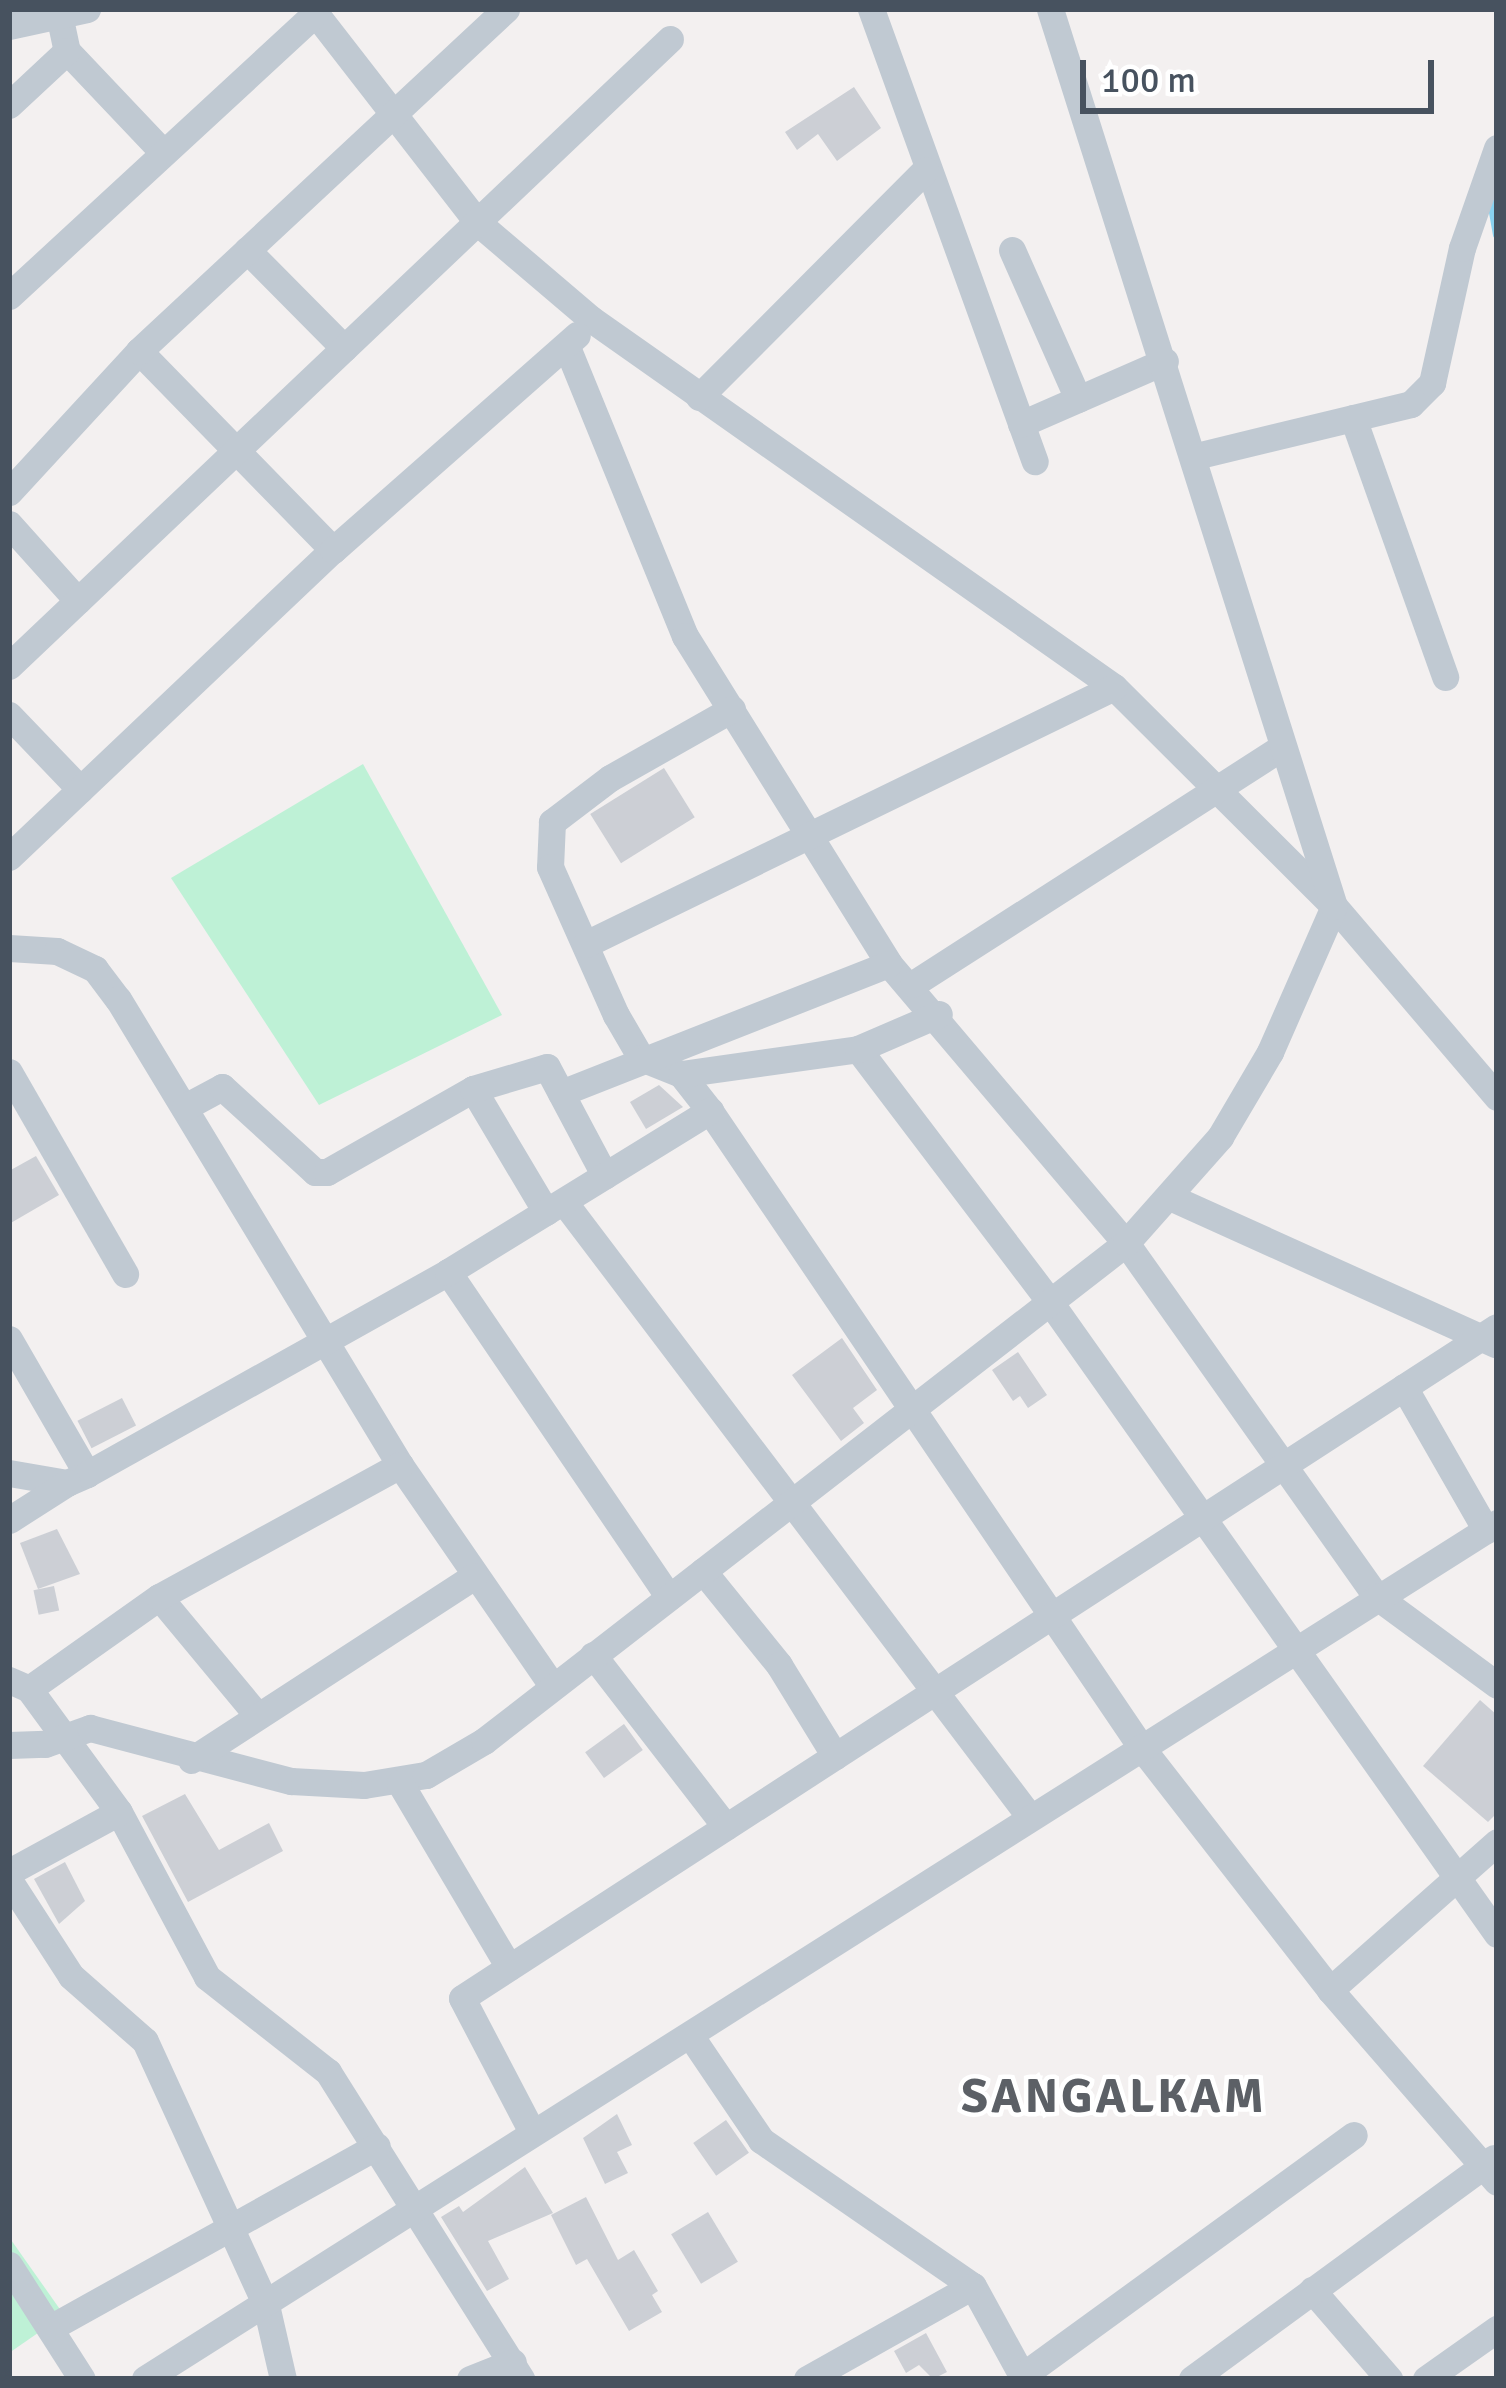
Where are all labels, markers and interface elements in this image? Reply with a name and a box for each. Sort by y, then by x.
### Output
scale bar [1086,36,1440,110]
text: 100 m [1101,58,1196,103]
district label: SANGALKAM [961,2068,1267,2126]

